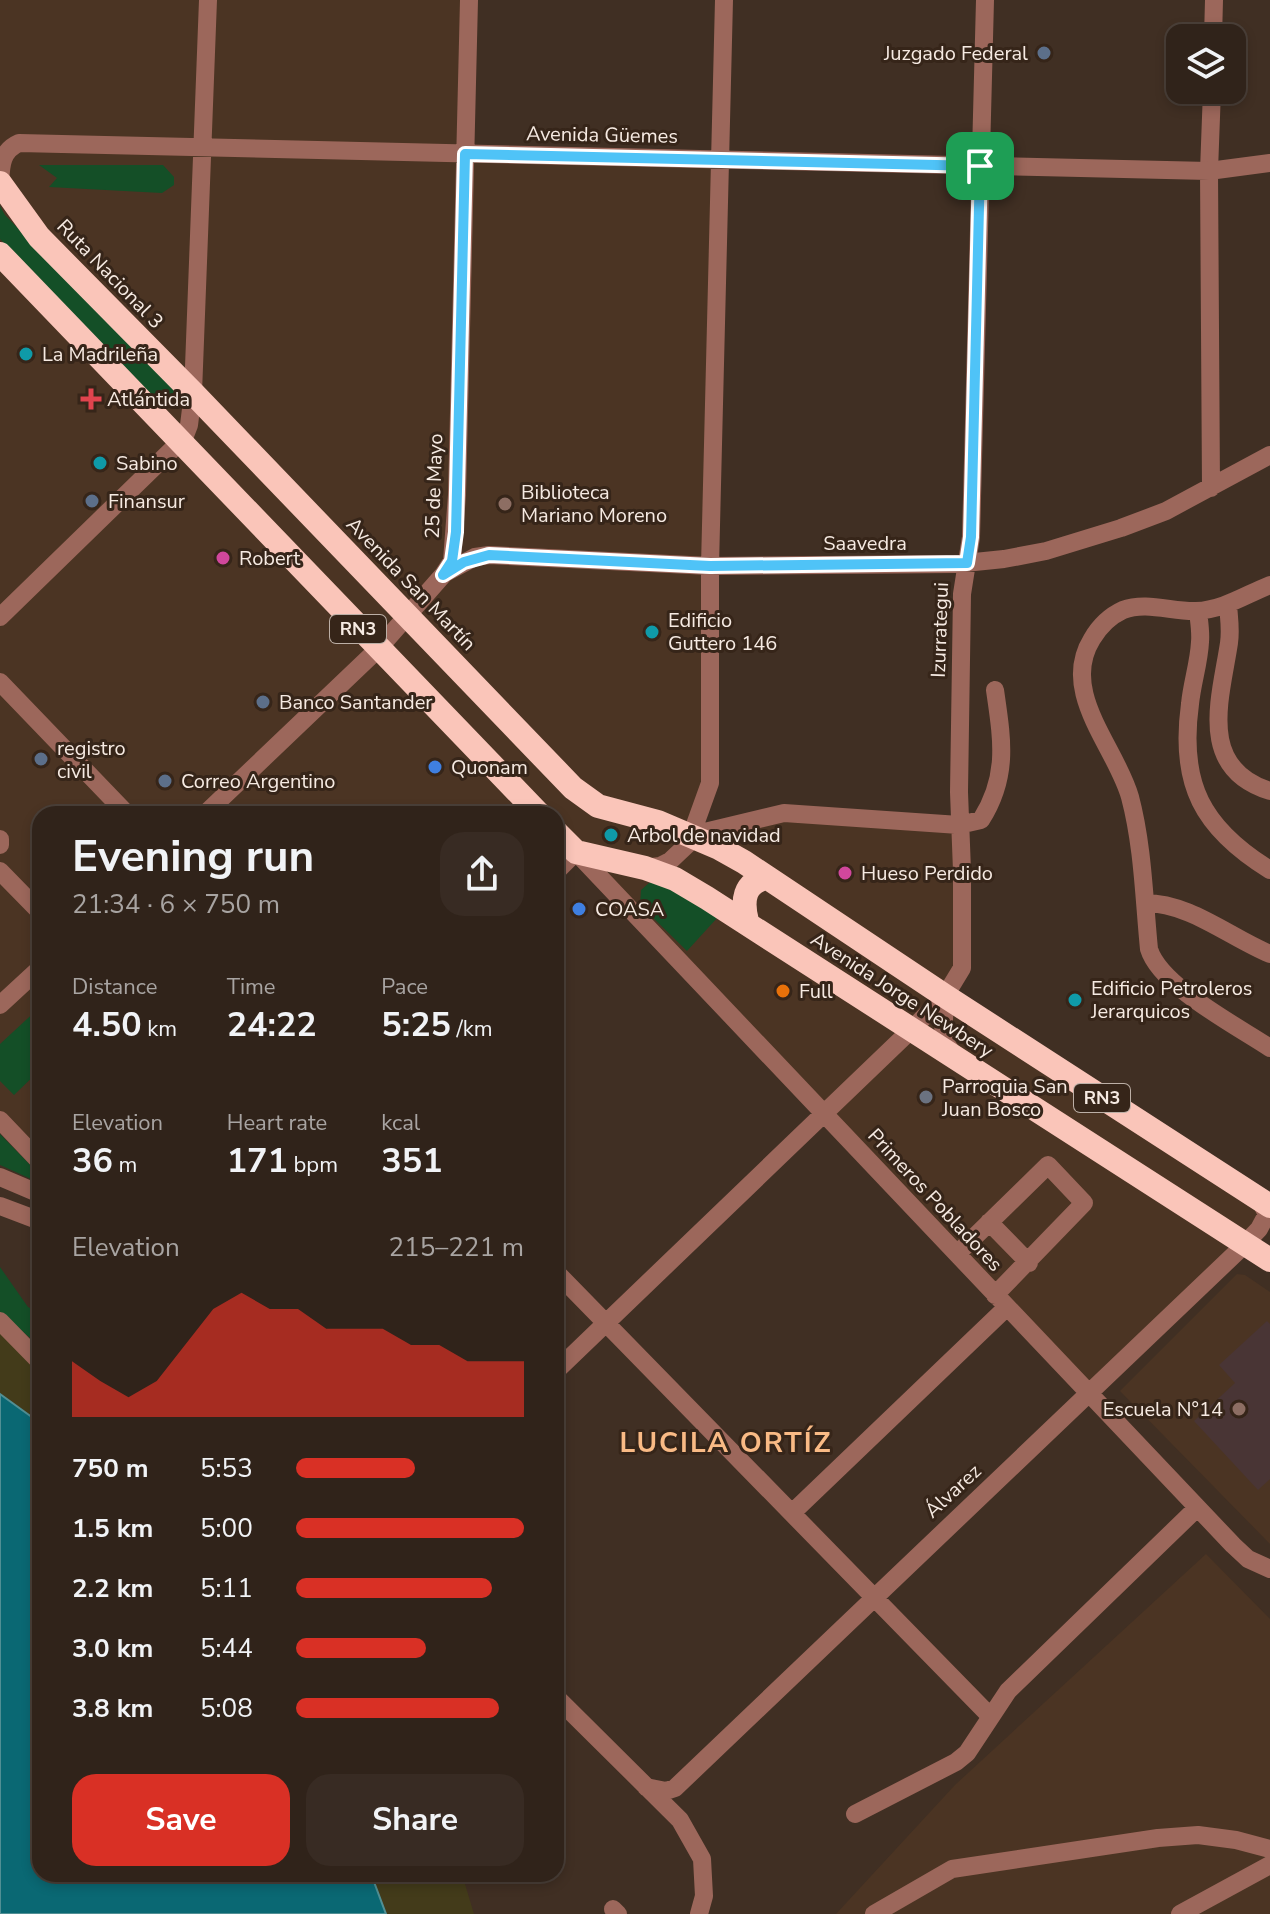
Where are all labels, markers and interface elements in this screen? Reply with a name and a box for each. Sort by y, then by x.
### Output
map controls [1166,24,1246,104]
button: layers [1166,24,1246,104]
place label: Juzgado Federal [883,40,1028,67]
marker: Juzgado Federal [1035,44,1053,62]
street label: Avenida Güemes [526,120,678,150]
pin [946,132,1014,200]
icon: arrive [958,144,1002,188]
street label: Ruta Nacional 3 [51,213,169,335]
place label: La Madrileña [42,341,158,368]
marker: La Madrileña [17,345,35,363]
place label: Atlántida [107,386,190,413]
marker: Atlántida [82,390,100,408]
street label: 25 de Mayo [419,433,449,539]
place label: Sabino [116,450,178,477]
marker: Sabino [91,454,109,472]
place label: Biblioteca Mariano Moreno [521,479,667,529]
place label: Finansur [108,488,185,515]
marker: Finansur [83,492,101,510]
marker: Biblioteca Mariano Moreno [496,495,514,513]
street label: Avenida San Martín [340,511,482,657]
street label: Saavedra [823,530,907,557]
place label: Robert [239,545,301,572]
marker: Robert [214,549,232,567]
street label: Izurrategui [925,582,955,678]
place label: Edificio Guttero 146 [668,607,777,657]
road number: RN3 [330,615,386,643]
marker: Edificio Guttero 146 [643,623,661,641]
place label: Banco Santander [279,689,432,716]
marker: Banco Santander [254,693,272,711]
place label: registro civil [57,735,126,785]
marker: registro civil [32,750,50,768]
place label: Quonam [451,754,528,781]
marker: Quonam [426,758,444,776]
place label: Correo Argentino [181,768,335,795]
marker: Correo Argentino [156,772,174,790]
place label: Arbol de navidad [627,822,781,849]
marker: Arbol de navidad [602,826,620,844]
text: Evening run [72,827,314,887]
button: share [440,832,524,916]
place label: Hueso Perdido [861,860,993,887]
marker: Hueso Perdido [836,864,854,882]
text: 21:34 · 6 × 750 m [72,887,280,922]
place label: COASA [595,896,665,923]
marker: COASA [570,900,588,918]
street label: Avenida Jorge Newbery [805,926,999,1065]
text: Distance [72,972,157,1002]
text: Time [227,972,276,1002]
text: Pace [381,972,428,1002]
place label: Edificio Petroleros Jerarquicos [1090,975,1252,1025]
place label: Full [799,978,833,1005]
marker: Full [774,982,792,1000]
marker: Edificio Petroleros Jerarquicos [1066,991,1084,1009]
text: 4.50 [72,1002,142,1048]
text: 24:22 [227,1002,317,1048]
text: 5:25 [381,1002,451,1048]
text: km [142,1014,177,1044]
text: /km [451,1014,493,1044]
place label: Parroquia San Juan Bosco [941,1073,1068,1123]
road number: RN3 [1074,1084,1130,1112]
marker: Parroquia San Juan Bosco [917,1088,935,1106]
text: Elevation [72,1108,163,1138]
text: Heart rate [227,1108,327,1138]
text: kcal [381,1108,420,1138]
street label: Primeros Pobladores [862,1123,1008,1277]
text: 36 [72,1138,113,1184]
text: 171 [227,1138,288,1184]
text: 351 [381,1138,443,1184]
text: m [113,1150,137,1180]
text: bpm [288,1150,338,1180]
text: Elevation [72,1230,180,1265]
text: 215–221 m [388,1230,524,1265]
place label: Escuela N°14 [1103,1396,1223,1423]
marker: Escuela N°14 [1230,1400,1248,1418]
district label: LUCILA ORTÍZ [619,1424,833,1462]
text: 750 m [72,1451,149,1486]
text: 5:53 [200,1451,253,1486]
street label: Álvarez [919,1458,987,1524]
text: 1.5 km [72,1511,153,1546]
text: 5:00 [200,1511,253,1546]
text: 2.2 km [72,1571,153,1606]
text: 5:11 [200,1571,253,1606]
text: 3.0 km [72,1631,153,1666]
text: 5:44 [200,1631,253,1666]
text: 3.8 km [72,1691,153,1726]
text: 5:08 [200,1691,253,1726]
button: Save [72,1774,290,1866]
button: Share [306,1774,524,1866]

